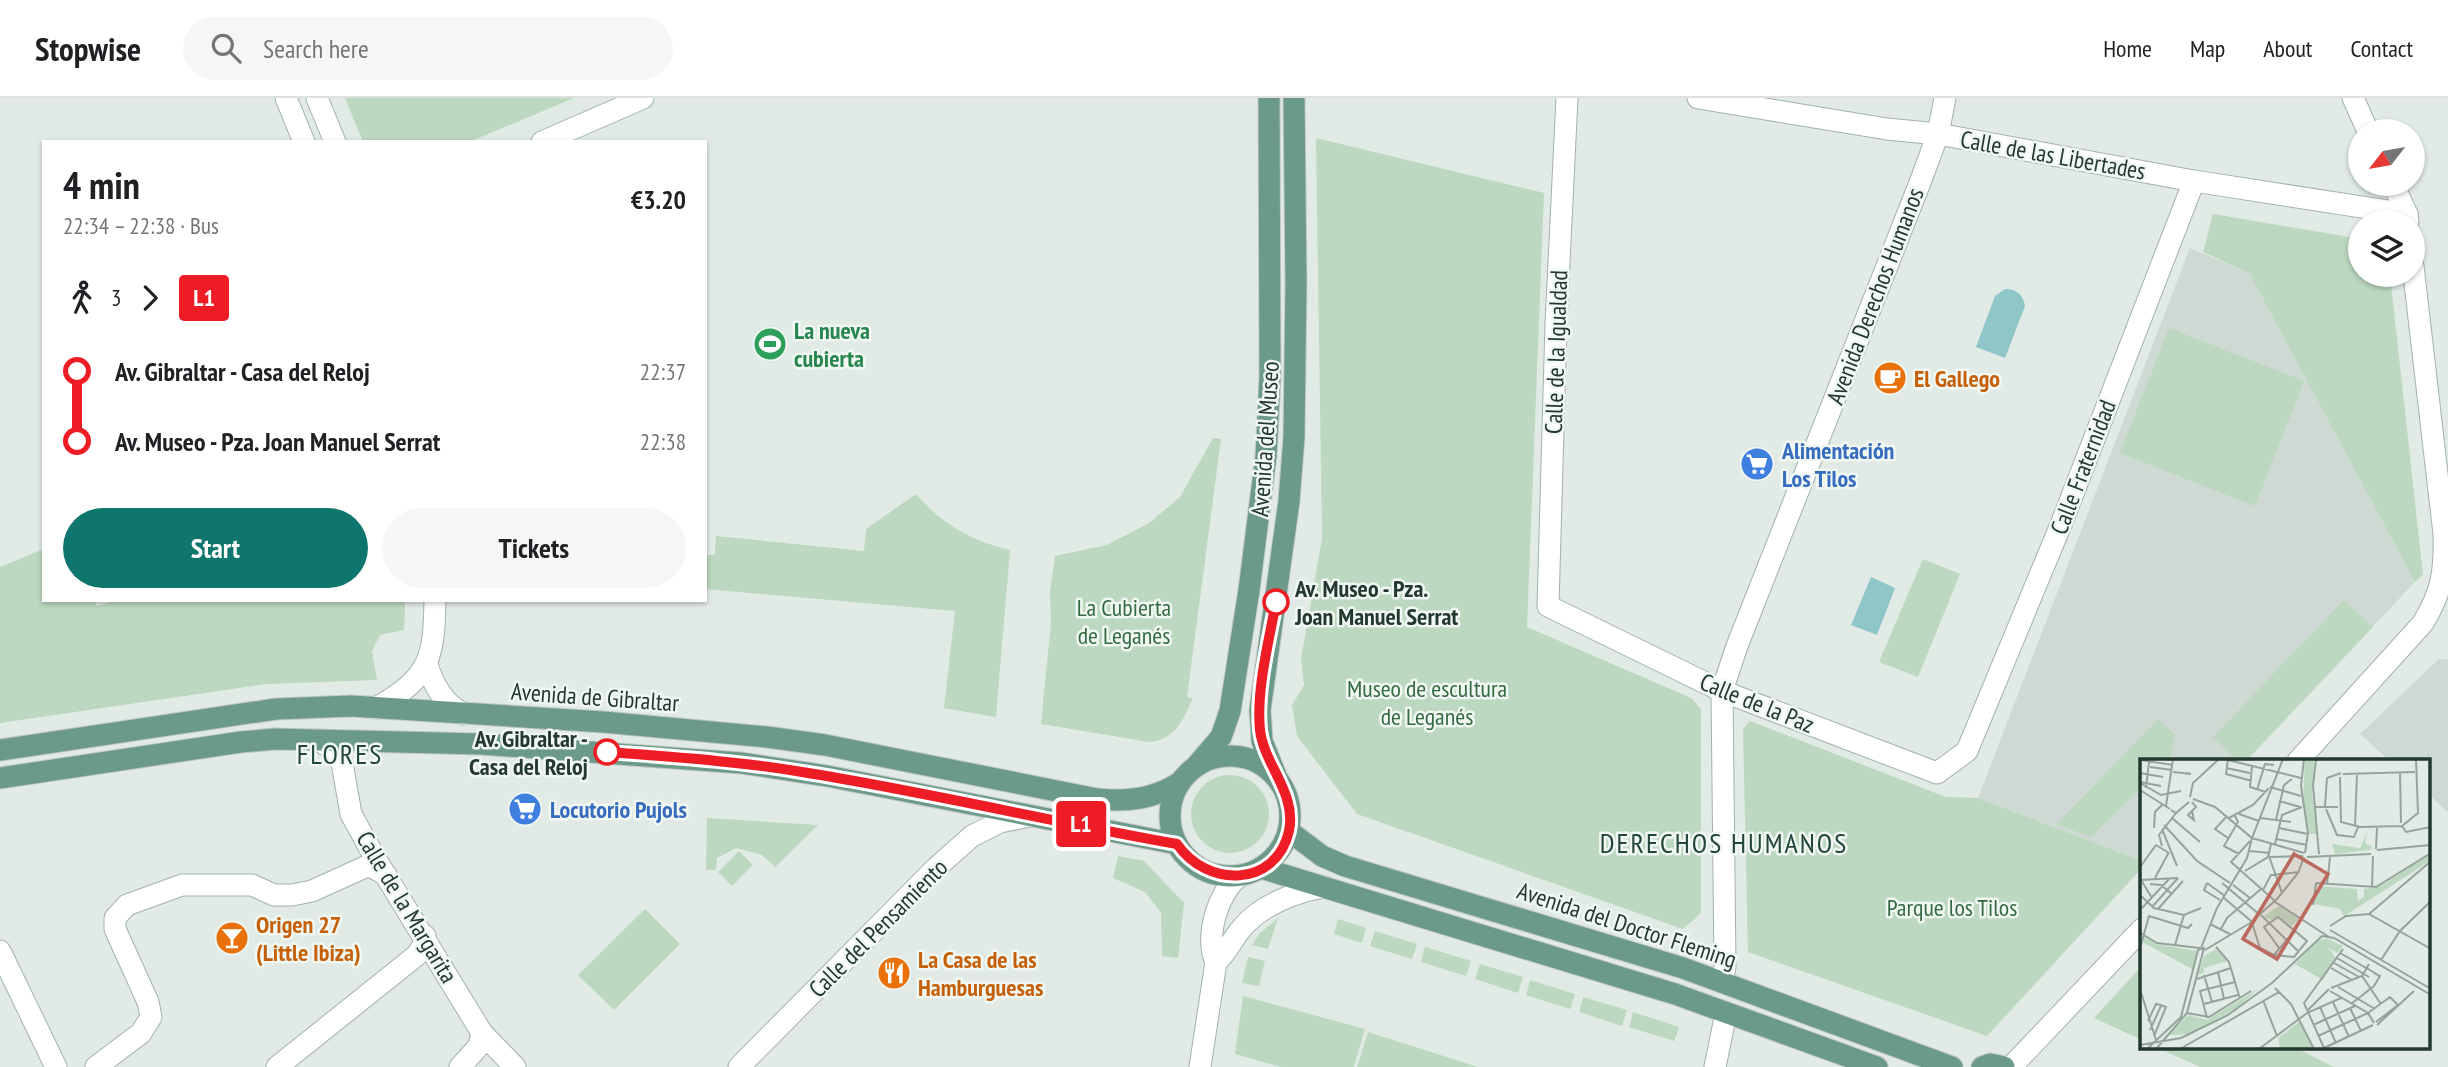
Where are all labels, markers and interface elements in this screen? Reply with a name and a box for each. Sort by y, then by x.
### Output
search box [183,17,673,80]
text: Stopwise [35,27,141,70]
icon: search [207,29,245,67]
text: Search here [263,32,369,65]
text: Home [2103,33,2152,64]
text: Map [2190,33,2225,64]
text: About [2263,33,2312,64]
text: Contact [2350,33,2413,64]
north arrow [2348,119,2426,196]
map controls [2348,119,2425,287]
street label: Calle de las Libertades [1958,123,2148,187]
text: 4 min [63,160,140,209]
text: €3.20 [631,183,686,216]
street label: Avenida Derechos Humanos [1819,183,1931,409]
button: layers [2348,210,2425,287]
text: 22:34 – 22:38 · Bus [63,211,219,240]
street label: Calle de la Igualdad [1538,269,1574,435]
icon: walk [63,279,101,317]
icon: forward [131,279,169,317]
text: L1 [193,282,215,313]
text: 3 [111,283,121,312]
place label: La nueva cubierta [794,315,870,374]
sports icon: La nueva cubierta [751,325,789,363]
text: Av. Gibraltar - Casa del Reloj [115,355,370,388]
text: 22:37 [640,357,686,386]
cafe icon: El Gallego [1871,359,1909,397]
street label: Avenida del Museo [1244,360,1286,518]
place label: El Gallego [1914,363,2000,394]
street label: Calle Fraternidad [2043,395,2123,539]
text: Av. Museo - Pza. Joan Manuel Serrat [115,425,440,458]
text: 22:38 [640,427,686,456]
place label: Alimentación Los Tilos [1781,435,1894,494]
supermarket icon: Alimentación Los Tilos [1738,445,1776,483]
button: Start [63,508,368,588]
button: Tickets [382,508,686,588]
place label: Av. Museo - Pza. Joan Manuel Serrat [1294,573,1458,632]
marker: Av. Museo - Pza. Joan Manuel Serrat [1263,589,1289,615]
park label: La Cubierta de Leganés [1077,592,1171,651]
street label: Calle de la Paz [1695,666,1819,740]
park label: Museo de escultura de Leganés [1347,673,1507,732]
street label: Avenida de Gibraltar [510,676,680,718]
place label: Av. Gibraltar - Casa del Reloj [469,723,588,782]
district label: FLORES [297,735,383,772]
marker: Av. Gibraltar - Casa del Reloj [594,739,620,765]
inset map [2140,759,2430,1049]
supermarket icon: Locutorio Pujols [506,790,544,828]
place label: Locutorio Pujols [550,794,687,825]
line badge: L1 [1050,801,1112,847]
text: L1 [1070,808,1092,839]
district label: DERECHOS HUMANOS [1600,824,1848,861]
street label: Calle de la Margarita [350,825,464,989]
street label: Calle del Pensamiento [802,852,954,1004]
street label: Avenida del Doctor Fleming [1513,875,1741,975]
park label: Parque los Tilos [1887,892,2017,923]
place label: Origen 27 (Little Ibiza) [256,909,361,968]
bar icon: Origen 27 (Little Ibiza) [213,919,251,957]
place label: La Casa de las Hamburguesas [918,944,1043,1003]
restaurant icon: La Casa de las Hamburguesas [875,954,913,992]

